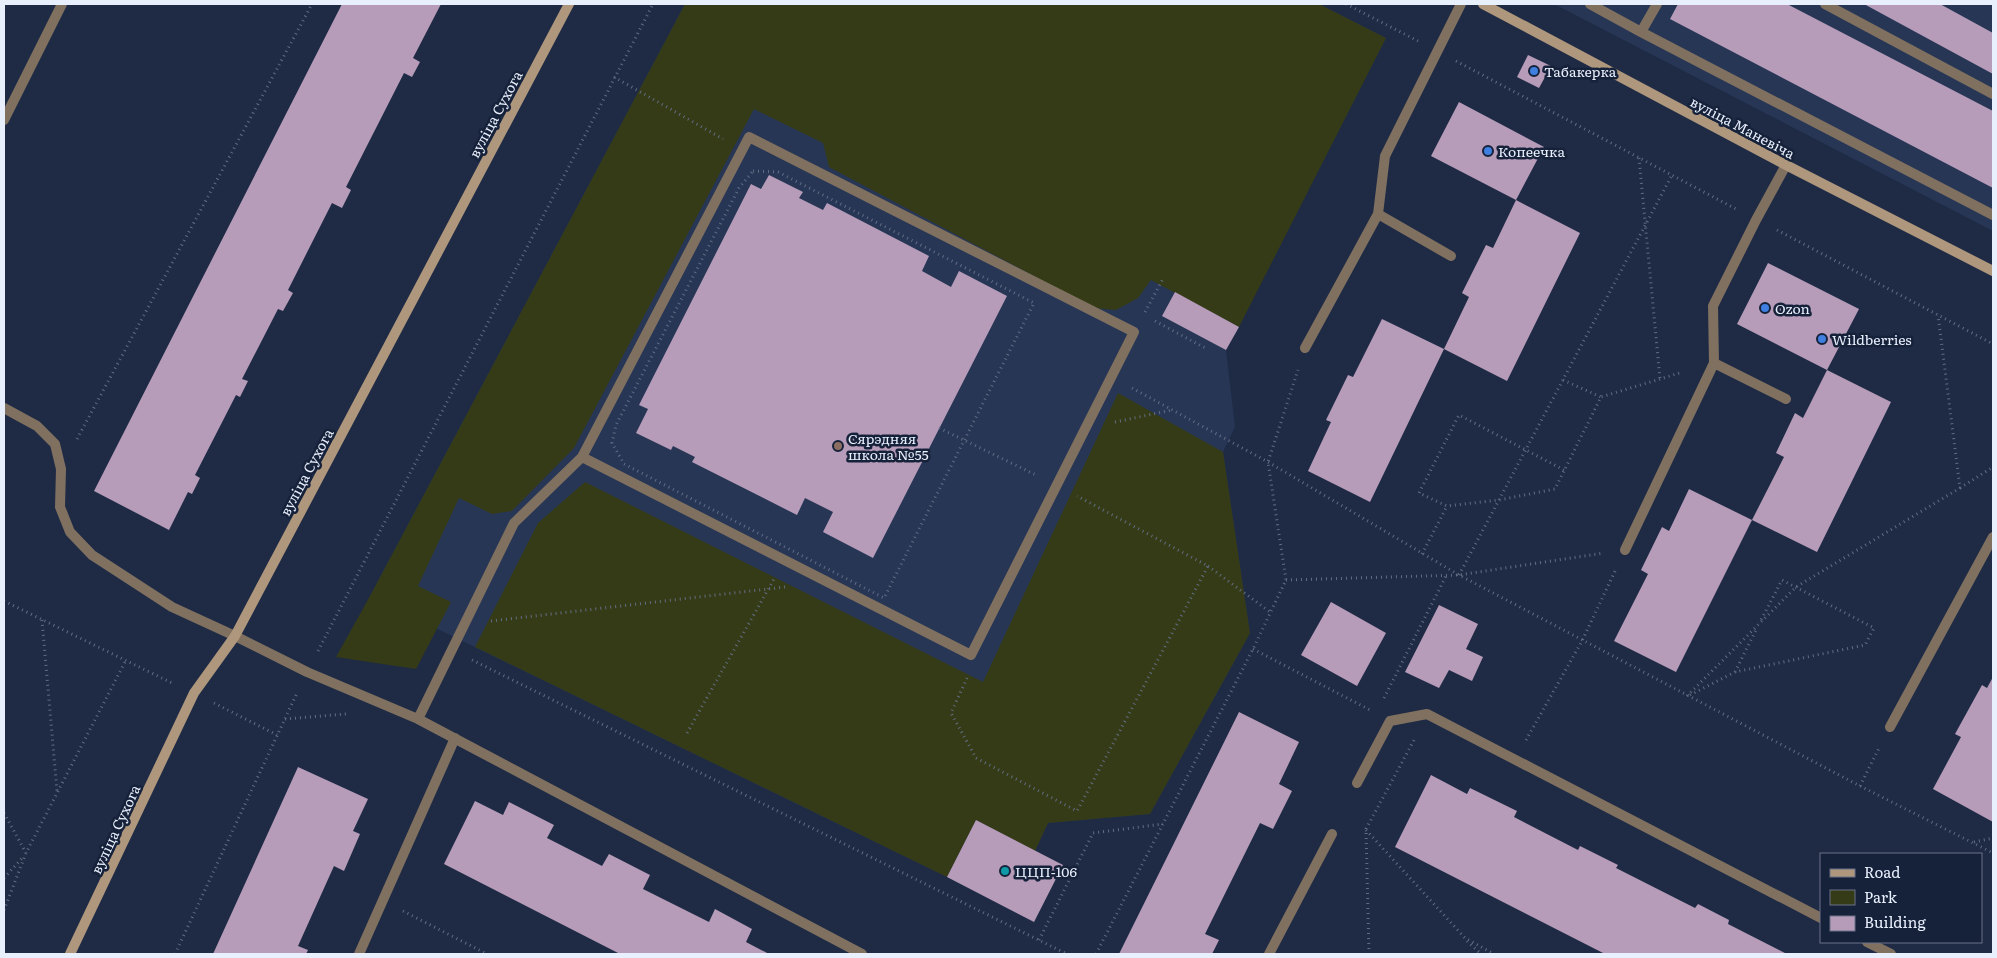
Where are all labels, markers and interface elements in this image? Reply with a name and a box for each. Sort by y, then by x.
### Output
place label: Табакерка [1544,61,1617,81]
marker: Табакерка [1528,65,1540,77]
street label: вуліца Сухога [464,66,527,161]
street label: вуліца Маневіча [1687,91,1799,163]
place label: Копеечка [1498,141,1565,161]
marker: Копеечка [1482,145,1494,157]
place label: Ozon [1775,298,1810,318]
marker: Ozon [1759,302,1771,314]
place label: Wildberries [1832,329,1912,349]
marker: Wildberries [1816,333,1828,345]
street label: вуліца Сухога [275,424,338,519]
place label: Сярэдняя школа №55 [848,428,929,464]
marker: Сярэдняя школа №55 [832,440,844,452]
street label: вуліца Сухога [86,781,145,877]
legend [1820,853,1982,943]
text: Road [1864,860,1900,883]
place label: ЦЦП-106 [1015,861,1077,881]
marker: ЦЦП-106 [999,865,1011,877]
text: Park [1864,885,1898,908]
text: Building [1864,910,1926,933]

